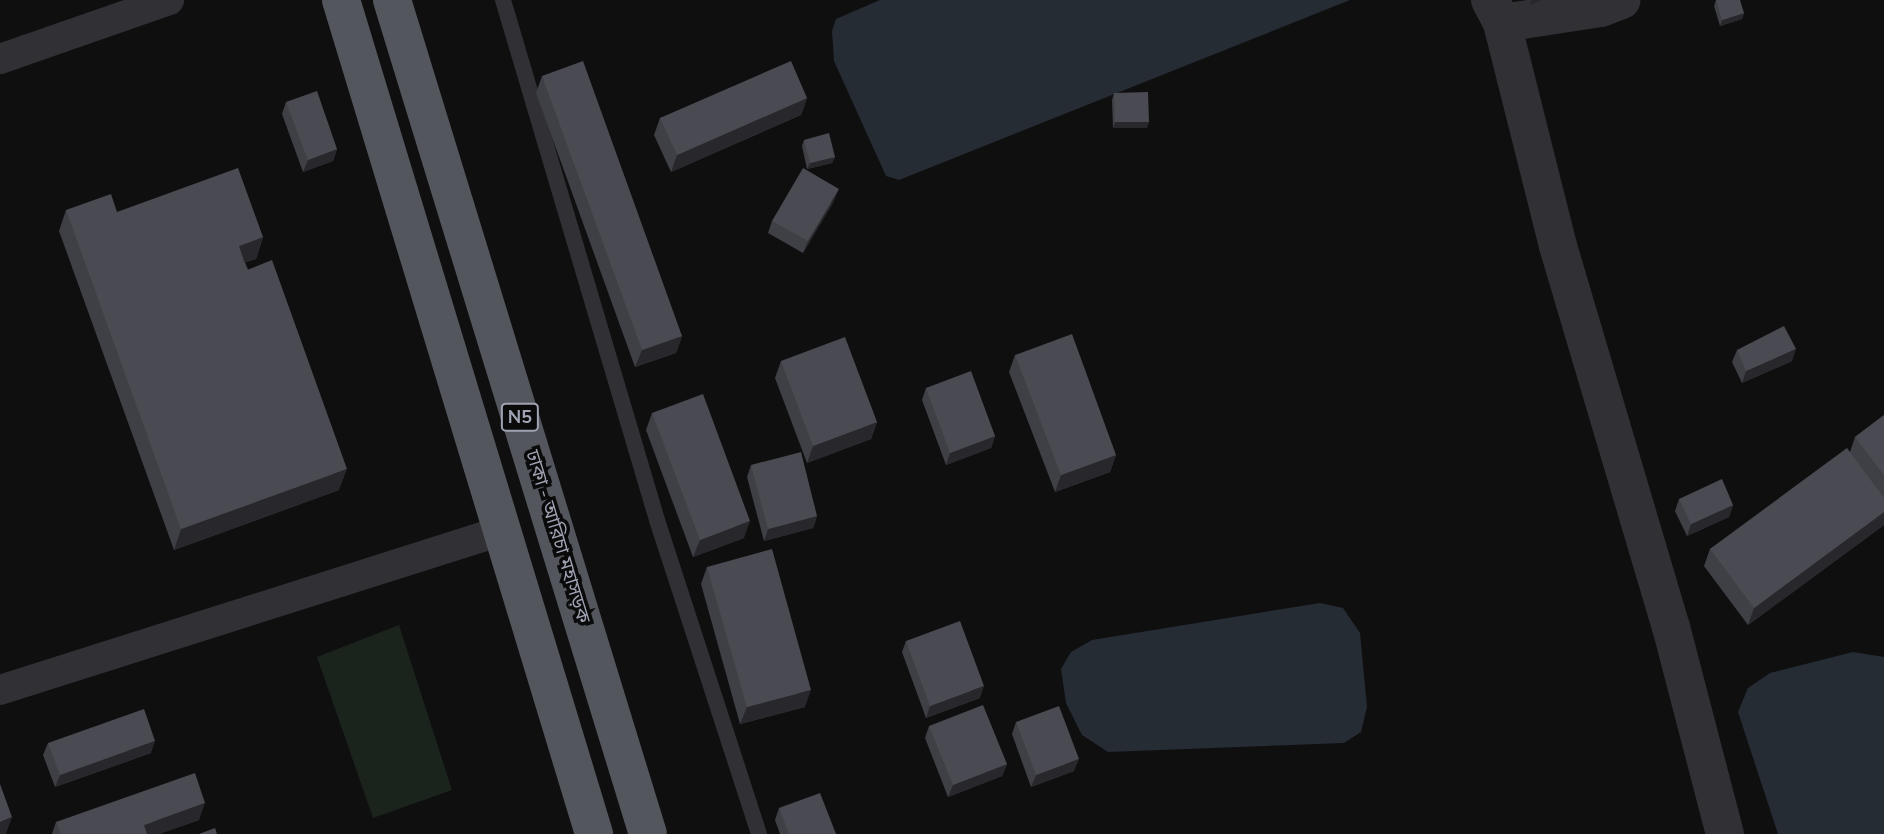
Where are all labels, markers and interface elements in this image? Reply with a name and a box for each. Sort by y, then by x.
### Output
road number: N5 [501,402,539,432]
street label: ঢাকা - আরিচা মহাসড়ক [520,448,594,626]

